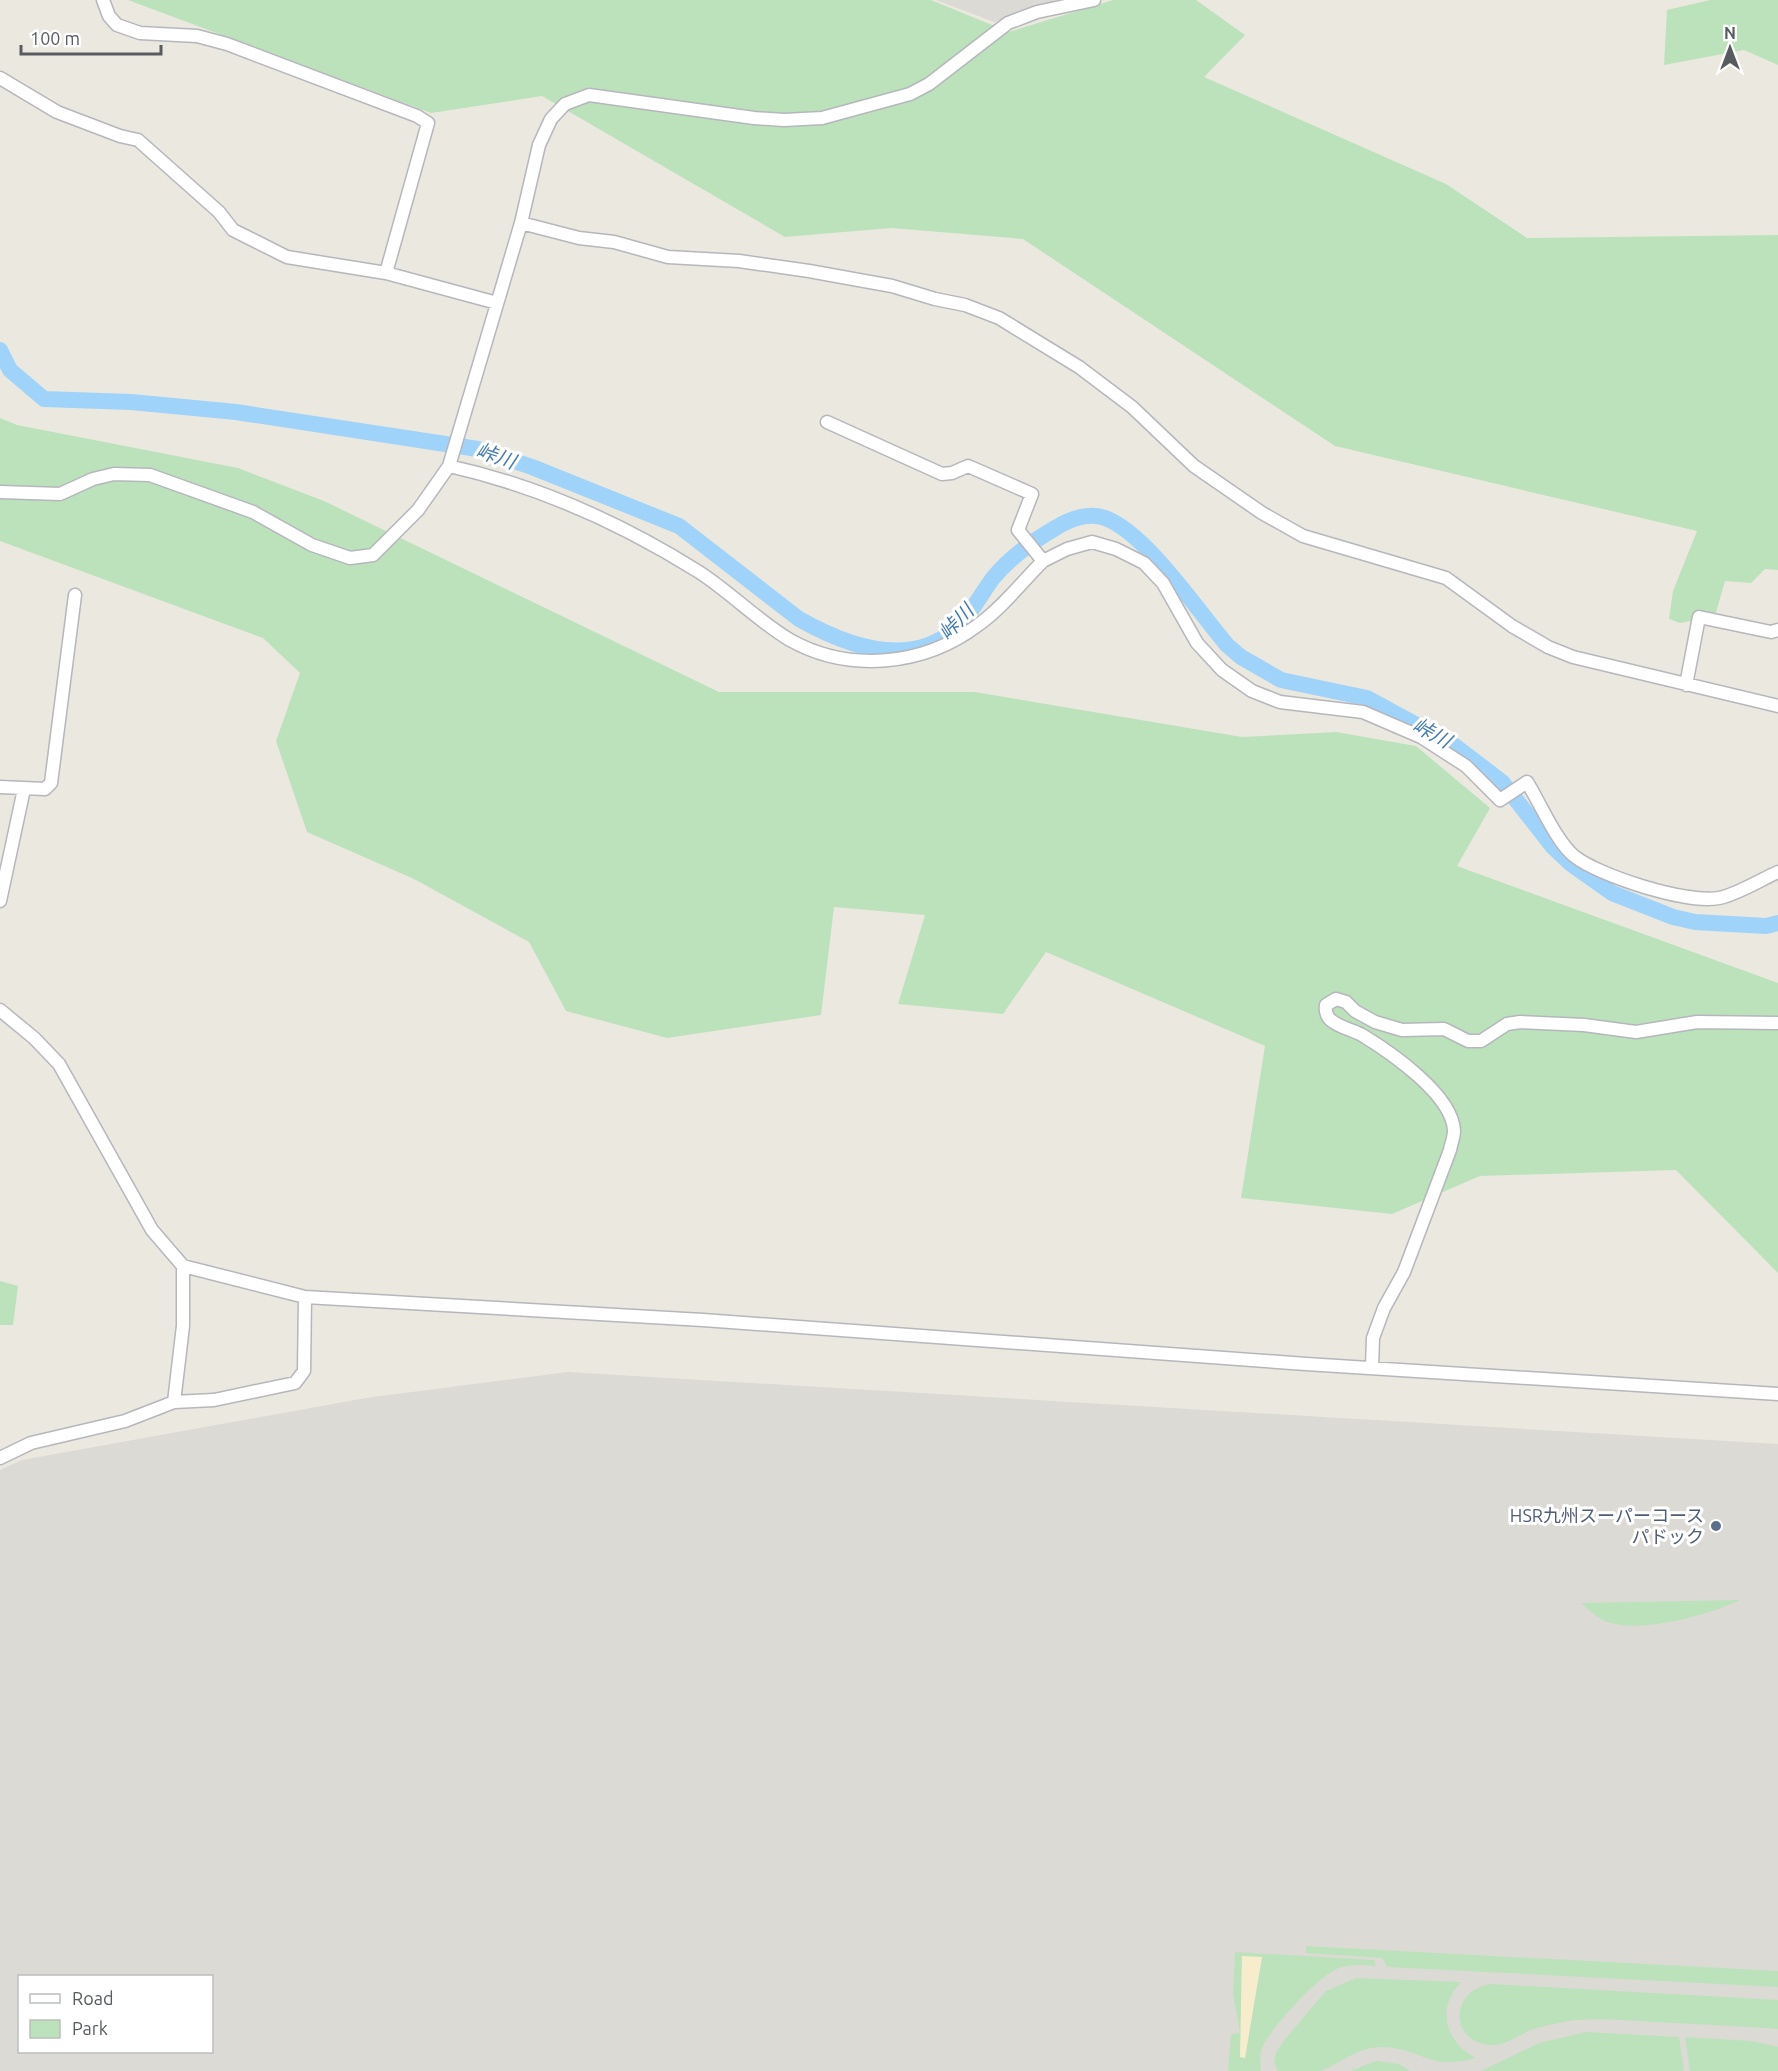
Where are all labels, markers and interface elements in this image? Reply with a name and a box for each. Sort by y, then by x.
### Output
scale bar [21,18,160,56]
north arrow [1700,18,1760,78]
text: N [1724,24,1736,42]
text: 100 m [30,28,80,48]
water label: 峠川 [474,438,521,474]
water label: 峠川 [933,598,979,644]
water label: 峠川 [1409,713,1457,753]
place label: HSR九州スーパーコース パドック [1510,1505,1704,1546]
marker: HSR九州スーパーコース パドック [1709,1519,1723,1533]
legend [18,1975,213,2053]
text: Road [72,1988,114,2008]
text: Park [72,2018,108,2038]

